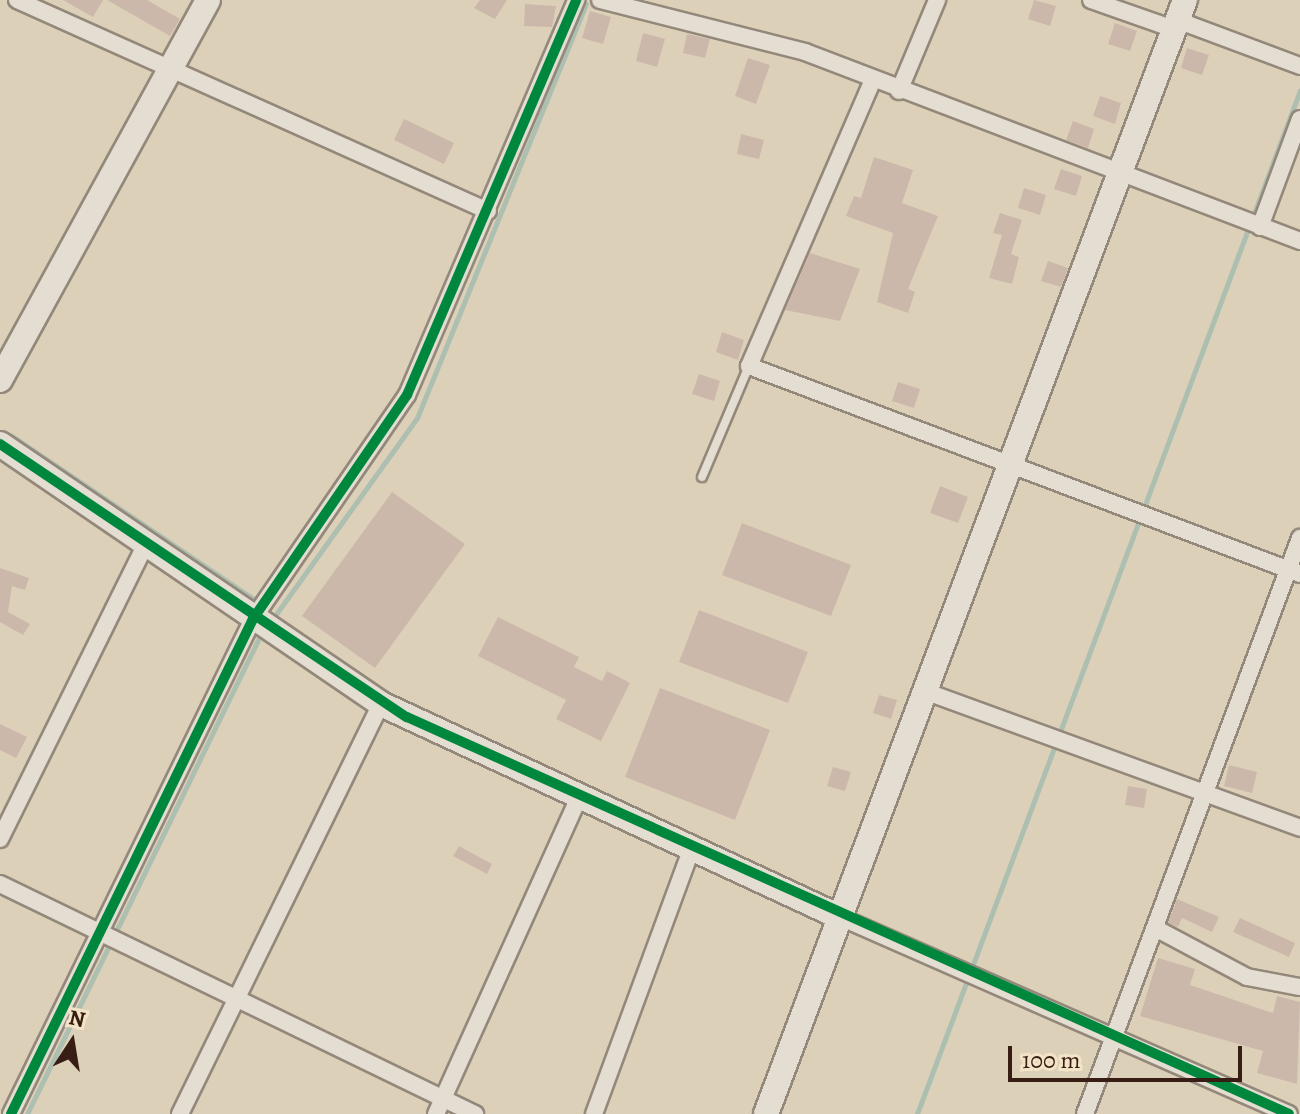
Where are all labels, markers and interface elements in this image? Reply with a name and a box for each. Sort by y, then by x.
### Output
north arrow [32,1002,112,1082]
text: N [66,1002,88,1035]
scale bar [1012,1030,1246,1080]
text: 100 m [1022,1044,1081,1076]

